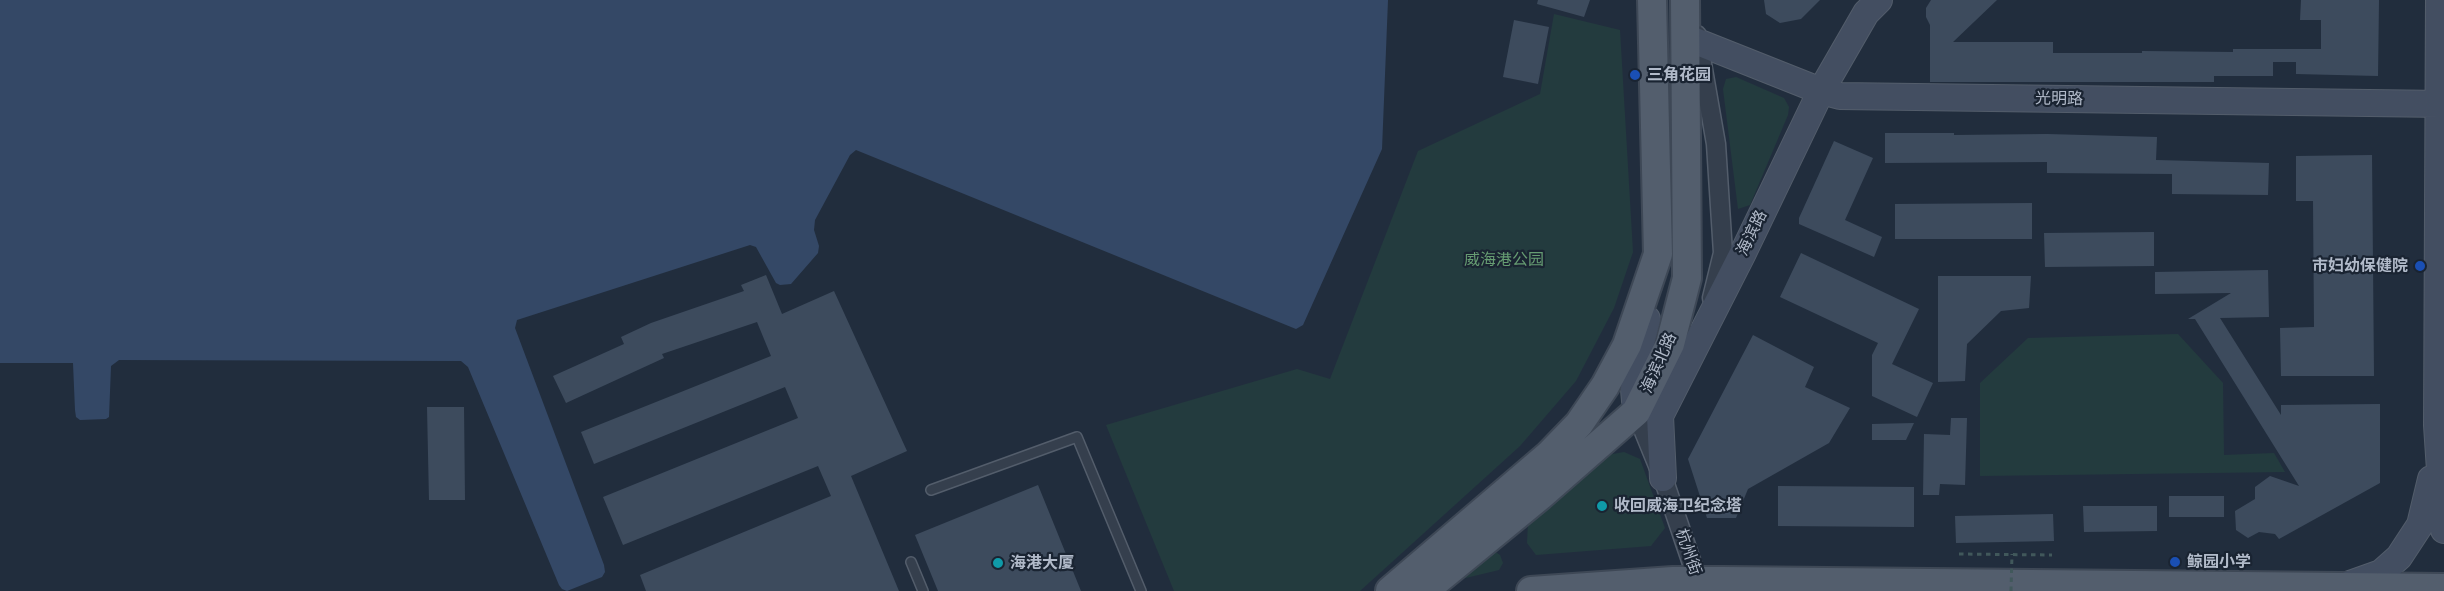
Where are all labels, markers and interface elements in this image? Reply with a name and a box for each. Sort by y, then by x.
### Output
place label: 三角花园 [1647,65,1711,85]
marker: 三角花园 [1628,68,1642,82]
street label: 光明路 [2035,89,2083,109]
street label: 海滨路 [1733,207,1771,259]
park label: 威海港公园 [1464,250,1544,270]
place label: 市妇幼保健院 [2312,256,2408,276]
marker: 市妇幼保健院 [2413,259,2427,273]
street label: 海滨北路 [1637,330,1681,396]
place label: 收回威海卫纪念塔 [1614,496,1742,516]
marker: 收回威海卫纪念塔 [1595,499,1609,513]
street label: 杭州街 [1671,526,1705,578]
place label: 鲸园小学 [2187,552,2251,572]
place label: 海港大厦 [1010,553,1074,573]
marker: 鲸园小学 [2168,555,2182,569]
marker: 海港大厦 [991,556,1005,570]

